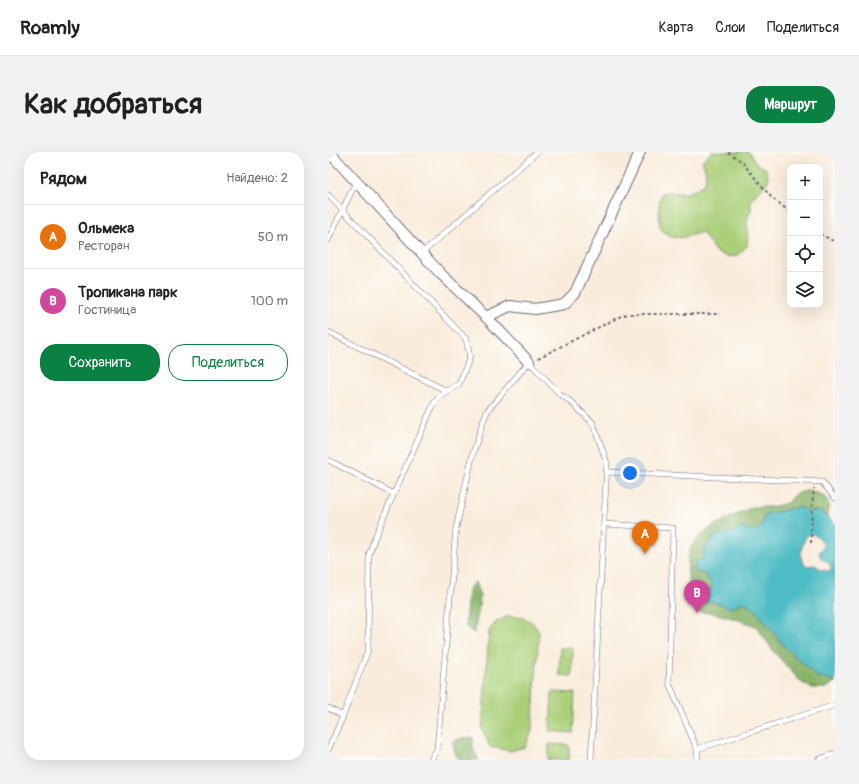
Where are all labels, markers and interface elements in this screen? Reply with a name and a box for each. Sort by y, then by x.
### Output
text: Roamly [20,16,80,40]
text: Карта [659,19,693,36]
text: Слои [715,19,745,36]
text: Поделиться [767,19,839,36]
button: Маршрут [746,86,835,123]
text: Как добраться [24,87,202,122]
map controls [787,164,823,308]
button: + [787,164,823,200]
text: Рядом [40,168,87,189]
text: Найдено: 2 [226,170,288,186]
button: − [787,200,823,236]
text: Ольмека [78,219,134,238]
text: A [49,229,57,245]
text: 50 m [258,229,288,245]
button: locate [787,236,823,272]
text: Ресторан [78,238,129,254]
button: layers [787,272,823,308]
text: Тропикана парк [78,283,178,302]
text: B [49,293,57,309]
text: 100 m [251,293,288,309]
text: Гостиница [78,302,136,318]
button: Сохранить [40,344,160,381]
button: Поделиться [168,344,288,381]
your location [620,463,640,483]
pin: A [632,521,658,554]
pin: B [684,580,710,613]

